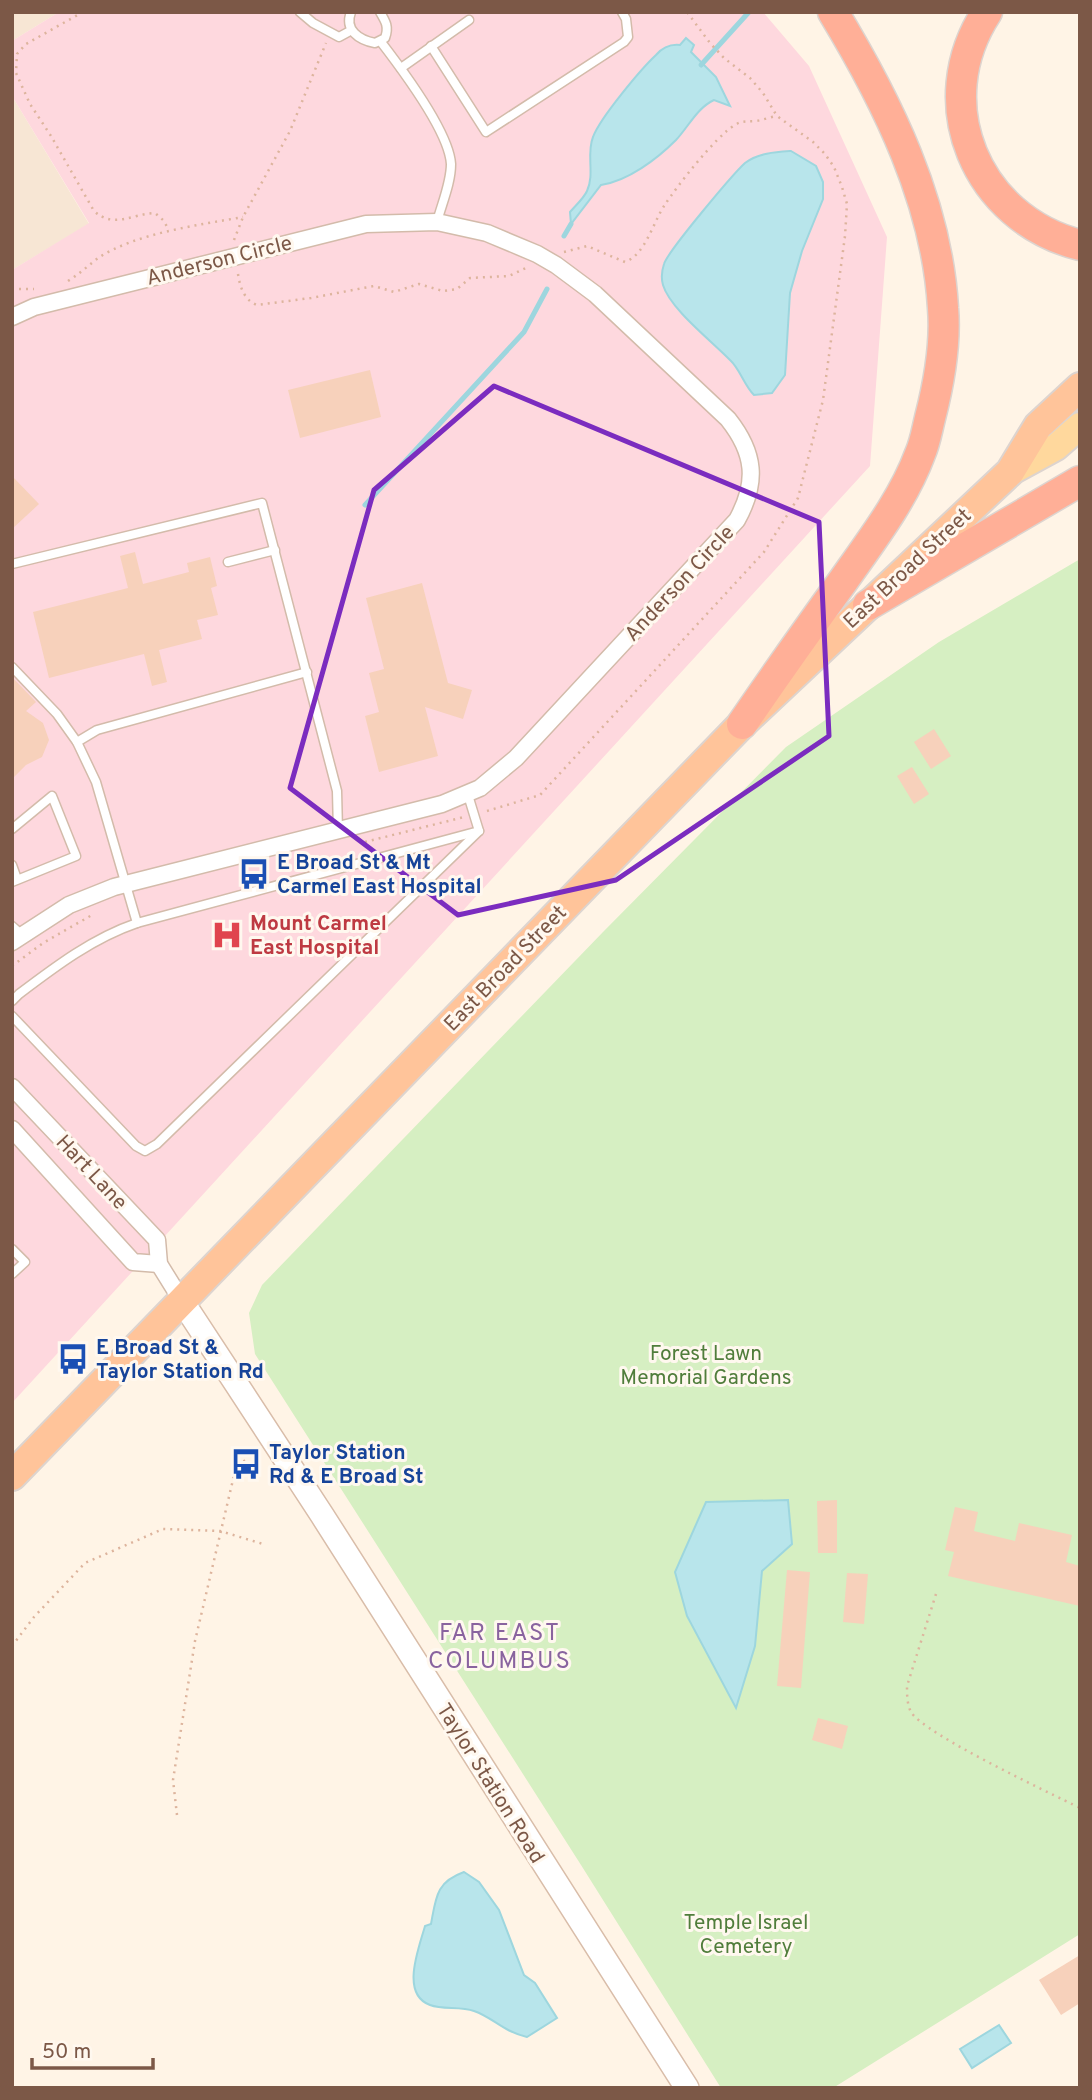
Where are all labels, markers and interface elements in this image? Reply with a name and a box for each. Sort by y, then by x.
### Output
street label: Anderson Circle [144,230,295,293]
street label: East Broad Street [838,503,978,635]
street label: Anderson Circle [619,520,741,648]
place label: E Broad St & Mt Carmel East Hospital [277,850,482,901]
bus stop icon: E Broad St & Mt Carmel East Hospital [237,857,271,891]
street label: East Broad Street [439,900,573,1038]
place label: Mount Carmel East Hospital [250,911,387,962]
hospital icon: Mount Carmel East Hospital [210,918,244,952]
street label: Hart Lane [49,1130,133,1216]
place label: E Broad St & Taylor Station Rd [96,1335,264,1386]
park label: Forest Lawn Memorial Gardens [620,1341,792,1392]
bus stop icon: E Broad St & Taylor Station Rd [56,1342,90,1376]
place label: Taylor Station Rd & E Broad St [269,1440,423,1491]
bus stop icon: Taylor Station Rd & E Broad St [229,1447,263,1481]
district label: FAR EAST COLUMBUS [428,1619,572,1677]
street label: Taylor Station Road [430,1699,550,1869]
park label: Temple Israel Cemetery [684,1910,808,1961]
scale bar [32,2026,152,2070]
text: 50 m [42,2039,91,2066]

